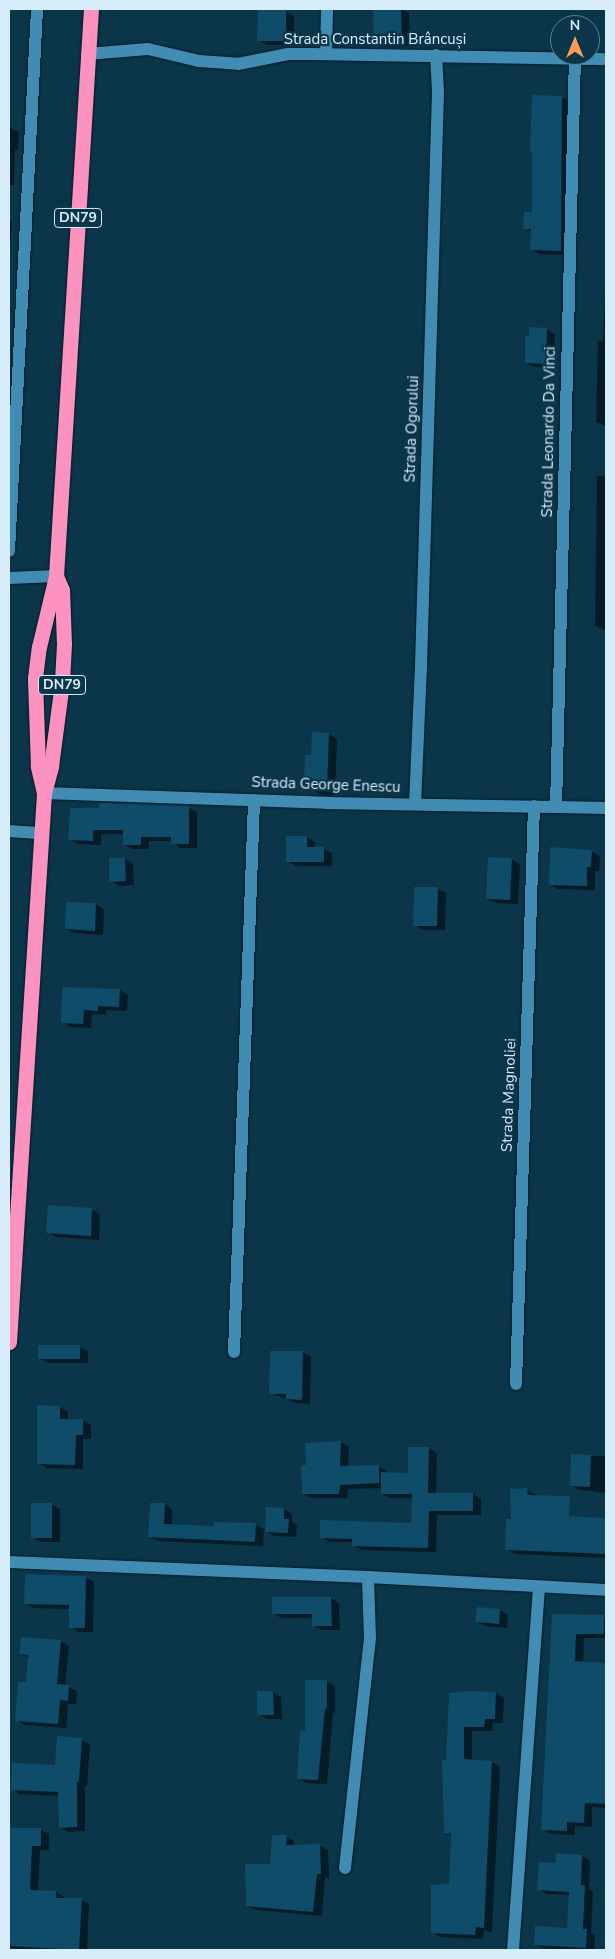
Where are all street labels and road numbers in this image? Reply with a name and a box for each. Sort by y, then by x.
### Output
street label: Strada Constantin Brâncuși [284,31,466,49]
road number: DN79 [53,207,103,230]
street label: Strada Leonardo Da Vinci [539,346,559,518]
street label: Strada Ogorului [401,375,423,483]
road number: DN79 [37,674,87,696]
street label: Strada George Enescu [251,773,401,797]
street label: Strada Magnoliei [498,1038,520,1152]

